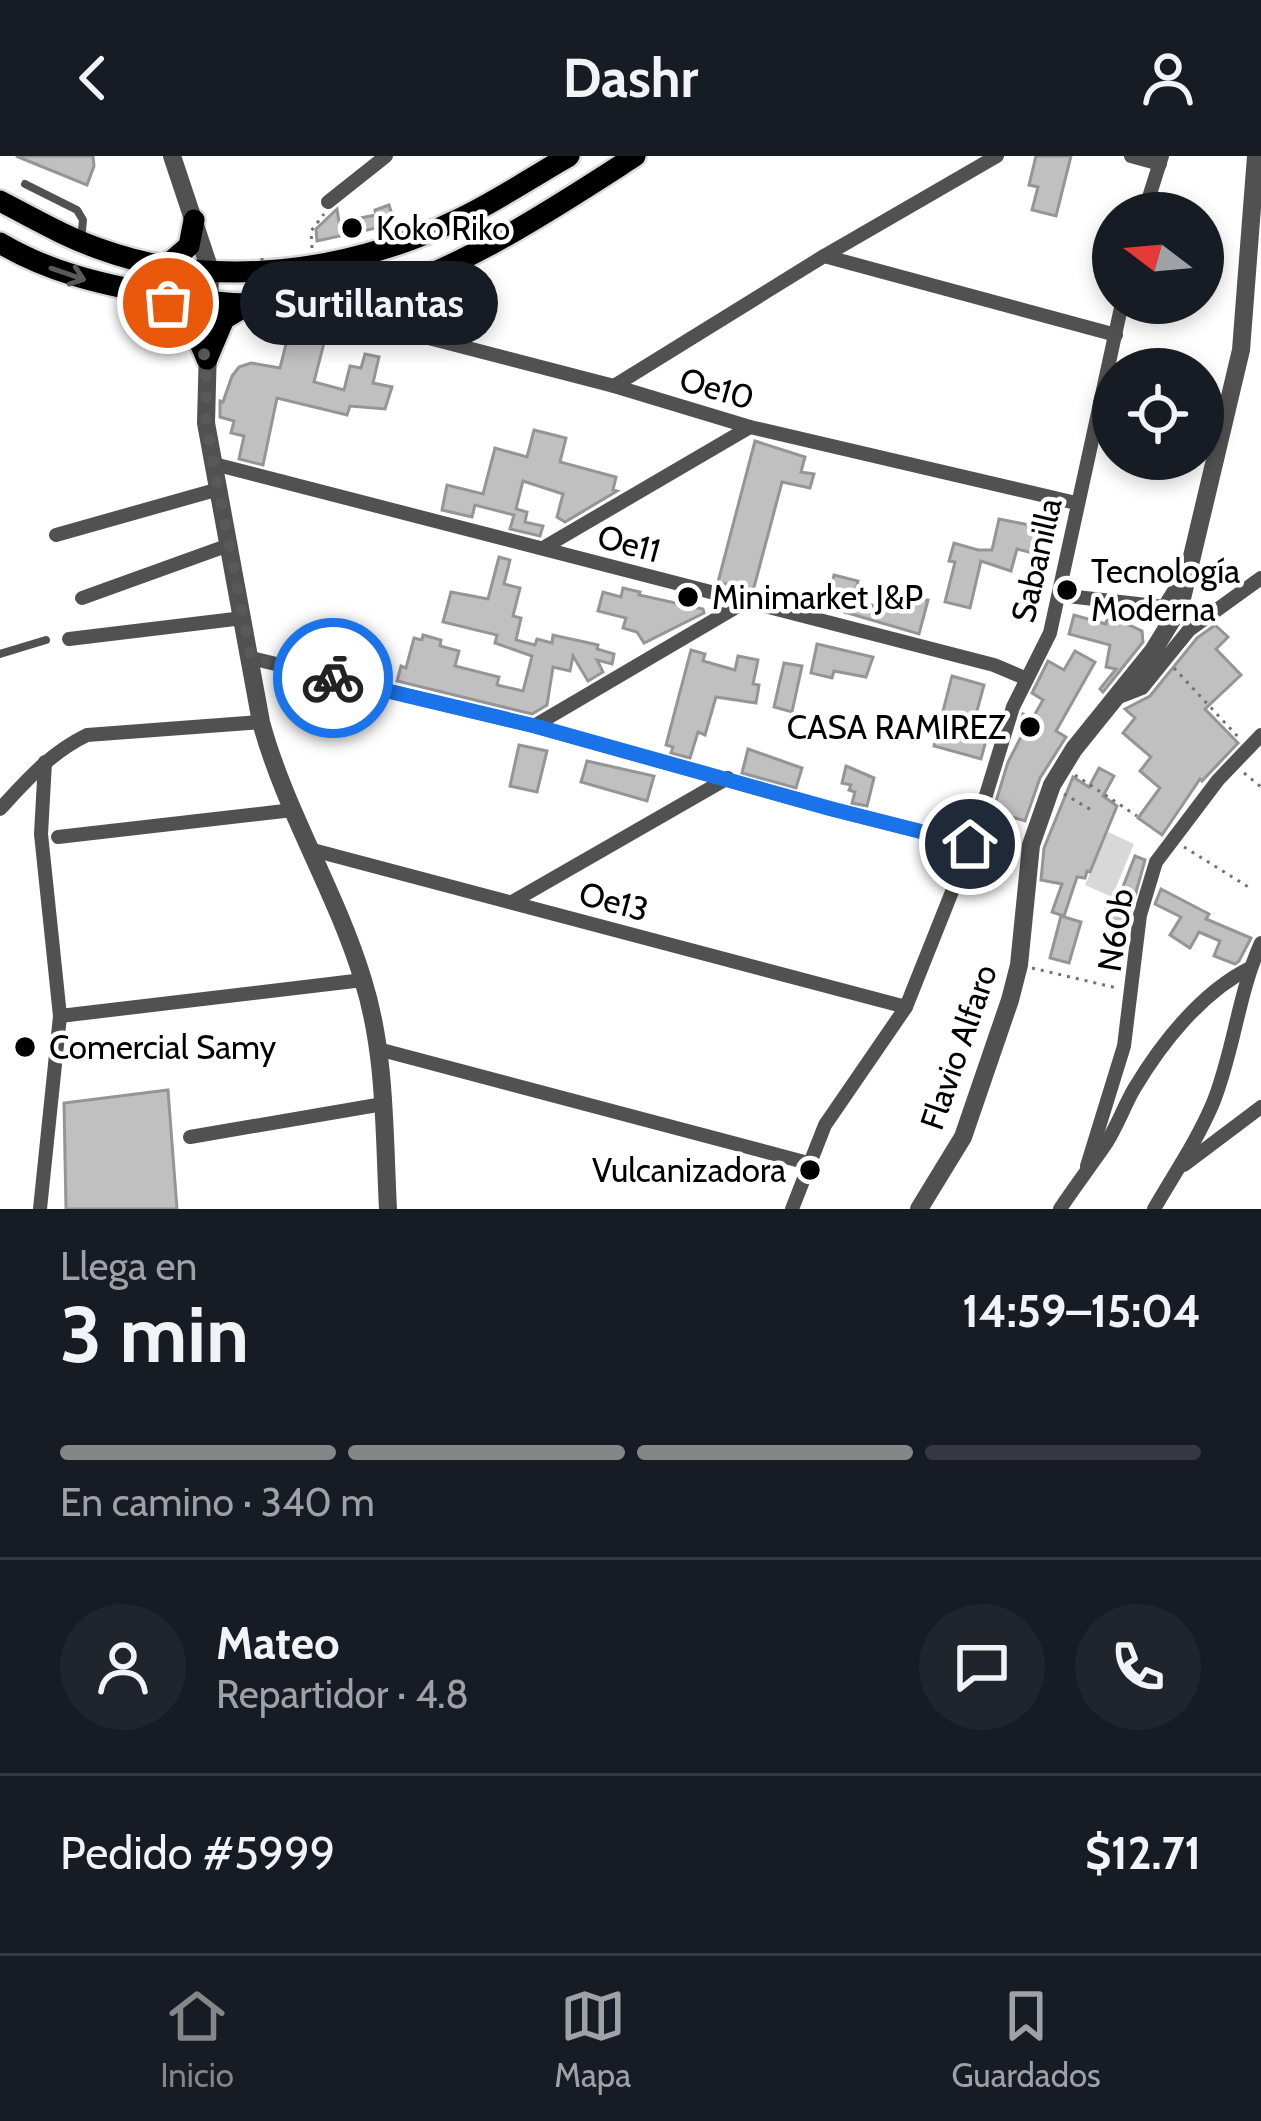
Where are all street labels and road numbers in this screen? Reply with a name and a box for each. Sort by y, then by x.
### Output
street label: Oe10 [675,358,759,418]
street label: Sabanilla [1002,494,1070,626]
street label: Oe11 [593,516,665,570]
street label: Oe13 [575,873,653,929]
street label: N60b [1089,886,1141,974]
street label: Flavio Alfaro [911,959,1005,1135]

